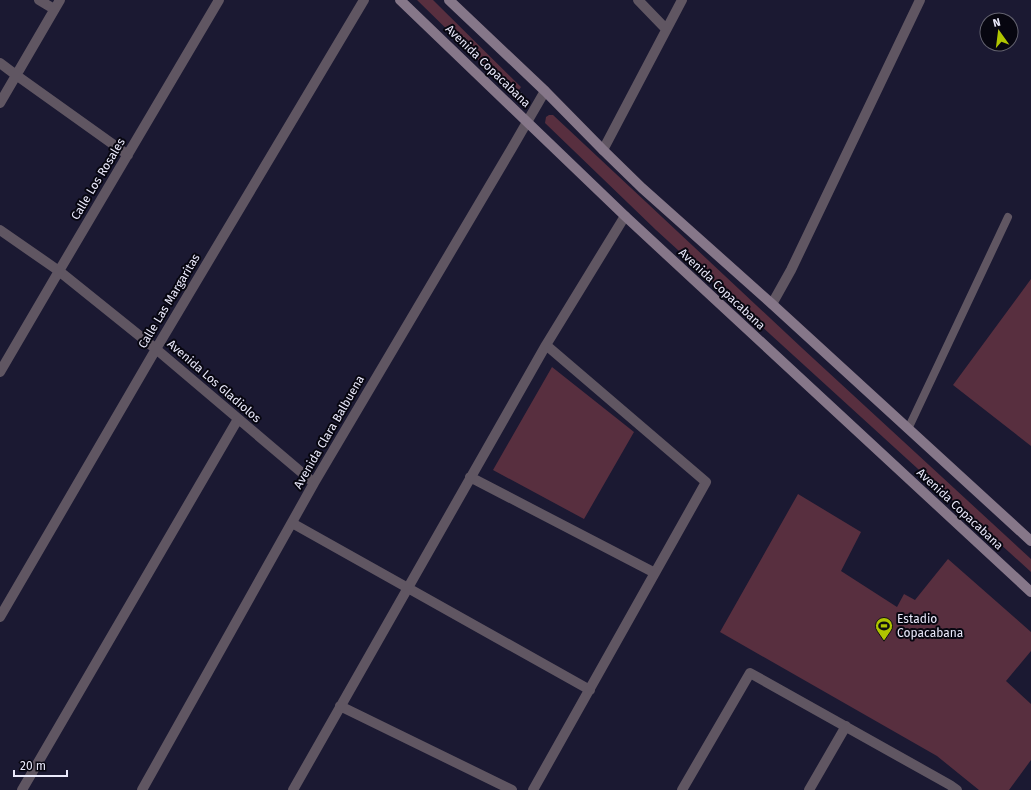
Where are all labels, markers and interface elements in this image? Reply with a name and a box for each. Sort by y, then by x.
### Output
north arrow [979,12,1019,52]
text: N [992,16,1002,30]
street label: Avenida Copacabana [443,22,533,110]
street label: Calle Los Rosales [68,135,128,222]
street label: Avenida Copacabana [676,245,768,333]
street label: Calle Las Margaritas [135,251,203,351]
street label: Avenida Los Gladiolos [164,337,264,426]
street label: Avenida Clara Balbuena [291,373,367,491]
street label: Avenida Copacabana [914,465,1006,553]
place label: Estadio Copacabana [897,612,963,640]
sports icon: Estadio Copacabana [874,616,894,641]
scale bar [14,752,67,778]
text: 20 m [20,759,46,773]

